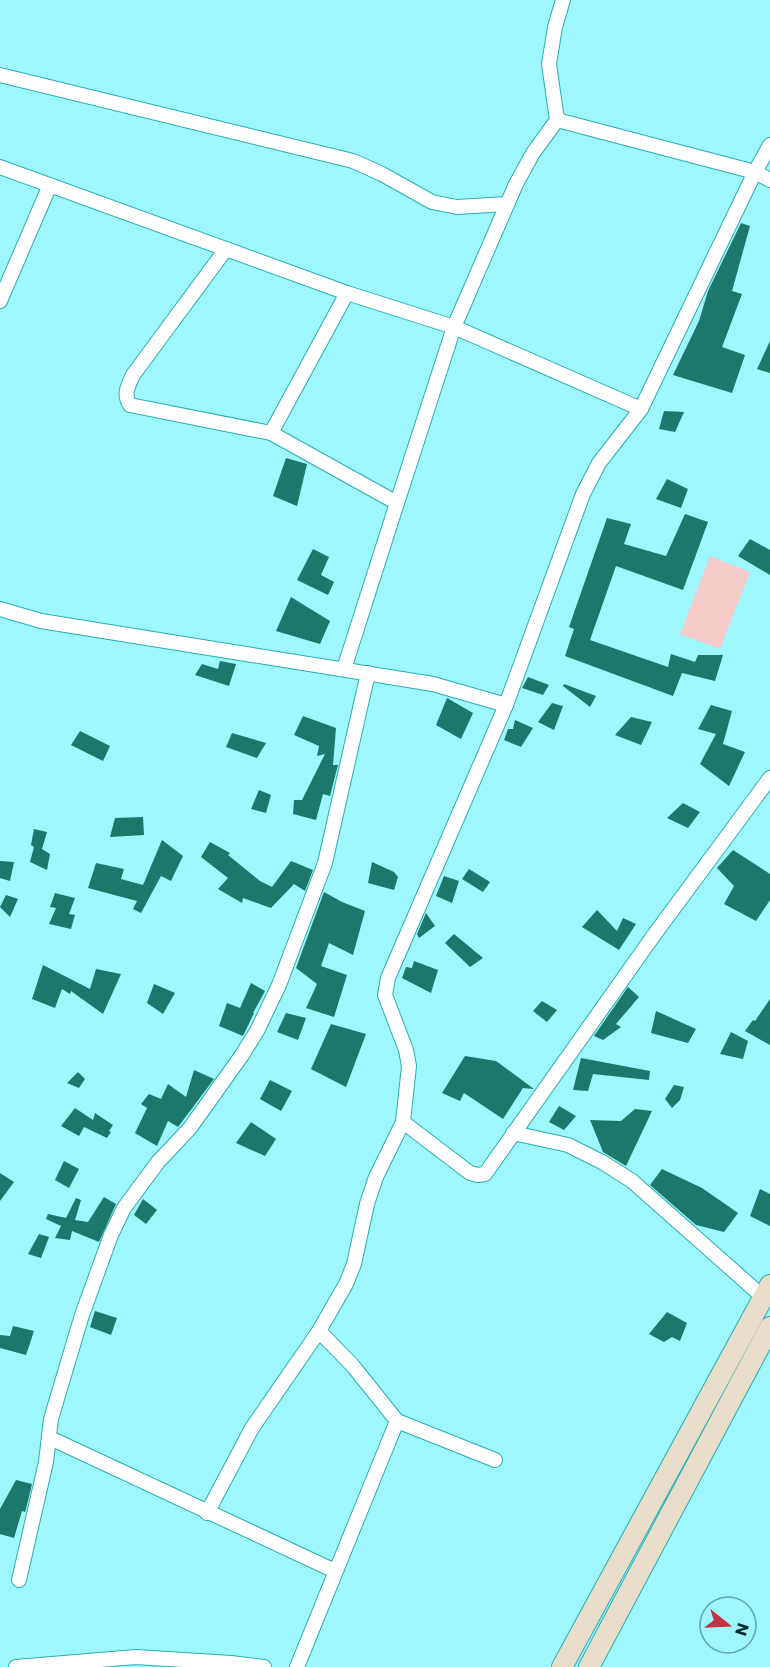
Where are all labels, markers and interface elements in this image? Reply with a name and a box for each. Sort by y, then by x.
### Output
north arrow [698,1595,758,1655]
text: N [729,1620,755,1639]

